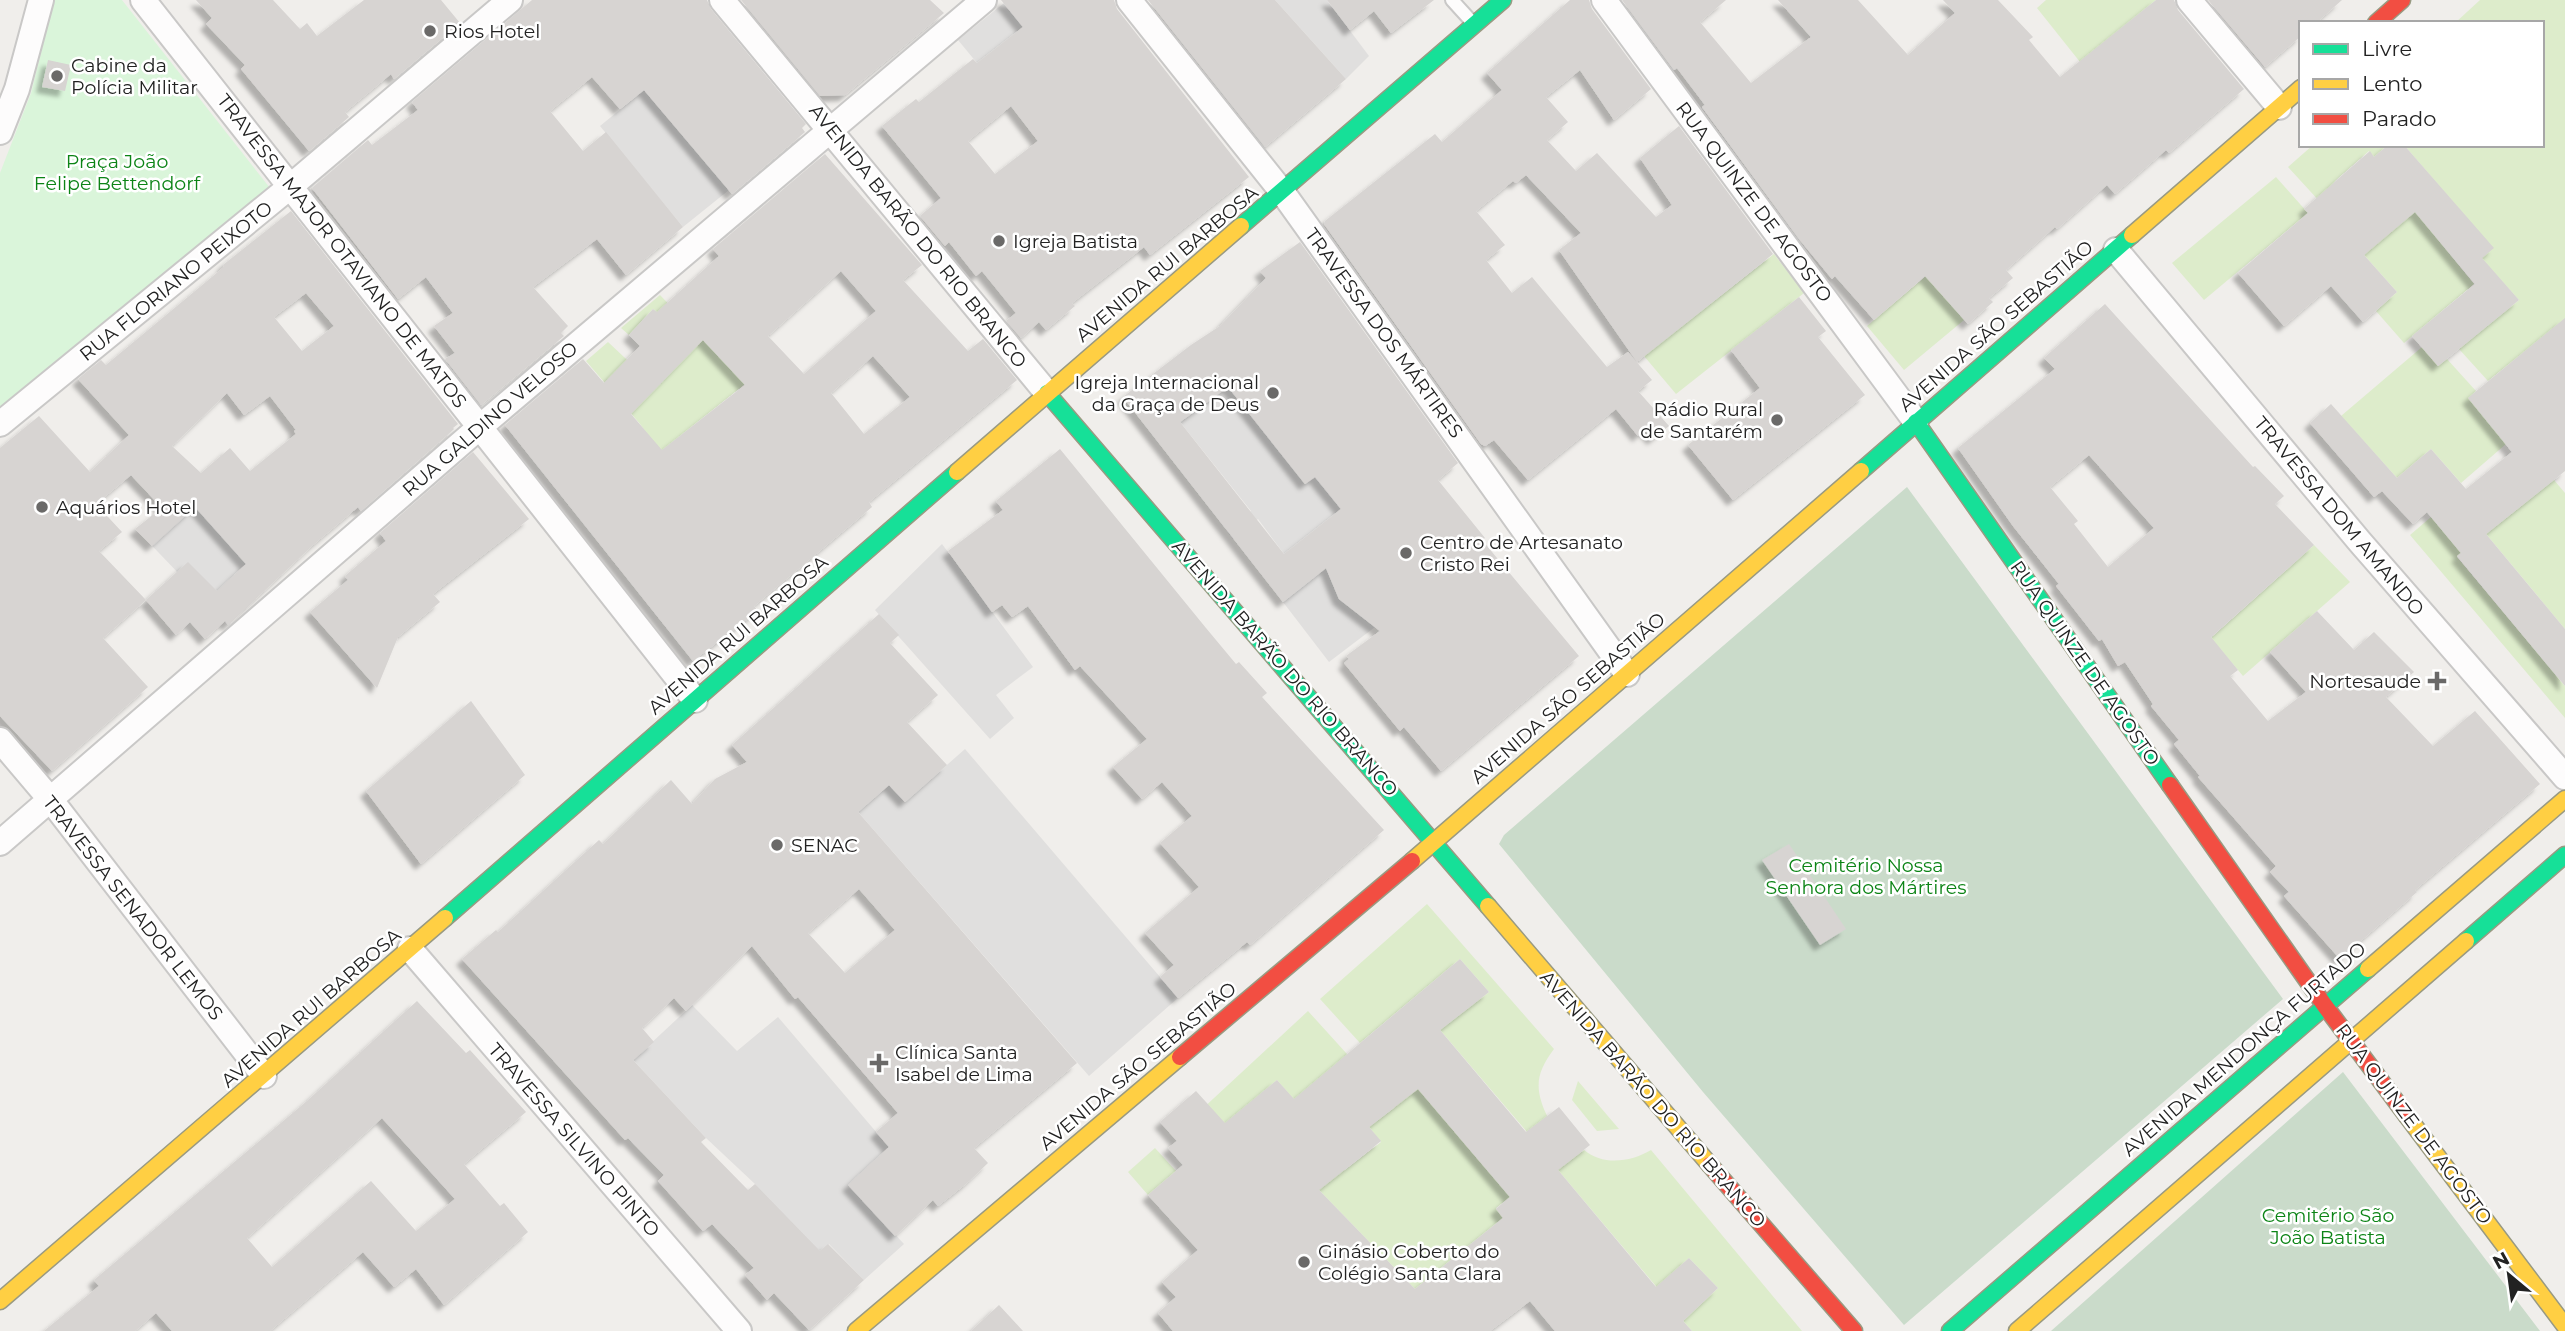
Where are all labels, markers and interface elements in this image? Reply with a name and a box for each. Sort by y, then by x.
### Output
place label: Rios Hotel [444,20,540,43]
legend [2299,21,2544,147]
marker: Rios Hotel [422,23,438,39]
text: Livre [2362,36,2412,61]
place label: Cabine da Polícia Militar [71,54,198,99]
marker: Cabine da Polícia Militar [49,68,65,84]
text: Lento [2362,71,2422,96]
street label: TRAVESSA MAJOR OTAVIANO DE MATOS [212,89,472,413]
street label: RUA QUINZE DE AGOSTO [1671,97,1837,307]
street label: AVENIDA BARÃO DO RIO BRANCO [804,99,1032,373]
text: Parado [2362,106,2437,131]
park label: Praça João Felipe Bettendorf [34,150,202,195]
street label: AVENIDA RUI BARBOSA [1071,181,1263,347]
street label: RUA FLORIANO PEIXOTO [75,196,277,366]
street label: TRAVESSA DOS MÁRTIRES [1300,224,1468,442]
place label: Igreja Batista [1013,230,1138,253]
marker: Igreja Batista [991,233,1007,249]
street label: AVENIDA SÃO SEBASTIÃO [1894,235,2098,417]
street label: RUA GALDINO VELOSO [398,337,582,501]
place label: Igreja Internacional da Graça de Deus [1074,371,1259,416]
marker: Igreja Internacional da Graça de Deus [1265,385,1281,401]
place label: Rádio Rural de Santarém [1640,398,1763,443]
marker: Rádio Rural de Santarém [1769,412,1785,428]
street label: TRAVESSA DOM AMANDO [2249,412,2429,620]
place label: Aquários Hotel [56,496,196,519]
marker: Aquários Hotel [34,499,50,515]
place label: Centro de Artesanato Cristo Rei [1420,531,1623,576]
street label: AVENIDA BARÃO DO RIO BRANCO [1167,535,1403,801]
marker: Centro de Artesanato Cristo Rei [1398,545,1414,561]
street label: AVENIDA RUI BARBOSA [643,550,833,719]
street label: RUA QUINZE DE AGOSTO [2005,556,2165,770]
street label: AVENIDA SÃO SEBASTIÃO [1466,607,1670,789]
place label: Nortesaude [2309,670,2421,693]
marker: Nortesaude [2427,671,2447,691]
street label: TRAVESSA SENADOR LEMOS [38,791,228,1025]
place label: SENAC [791,834,858,857]
marker: SENAC [769,837,785,853]
park label: Cemitério Nossa Senhora dos Mártires [1765,854,1967,899]
street label: AVENIDA RUI BARBOSA [216,923,406,1092]
street label: AVENIDA MENDONÇA FURTADO [2118,937,2370,1161]
street label: AVENIDA BARÃO DO RIO BRANCO [1535,966,1771,1232]
street label: AVENIDA SÃO SEBASTIÃO [1035,977,1241,1155]
street label: RUA QUINZE DE AGOSTO [2331,1019,2497,1229]
street label: TRAVESSA SILVINO PINTO [484,1038,664,1242]
place label: Clínica Santa Isabel de Lima [895,1041,1033,1086]
marker: Clínica Santa Isabel de Lima [869,1053,889,1073]
park label: Cemitério São João Batista [2262,1204,2394,1249]
place label: Ginásio Coberto do Colégio Santa Clara [1318,1240,1502,1285]
north arrow [2474,1240,2544,1310]
text: N [2489,1247,2513,1274]
marker: Ginásio Coberto do Colégio Santa Clara [1296,1254,1312,1270]

